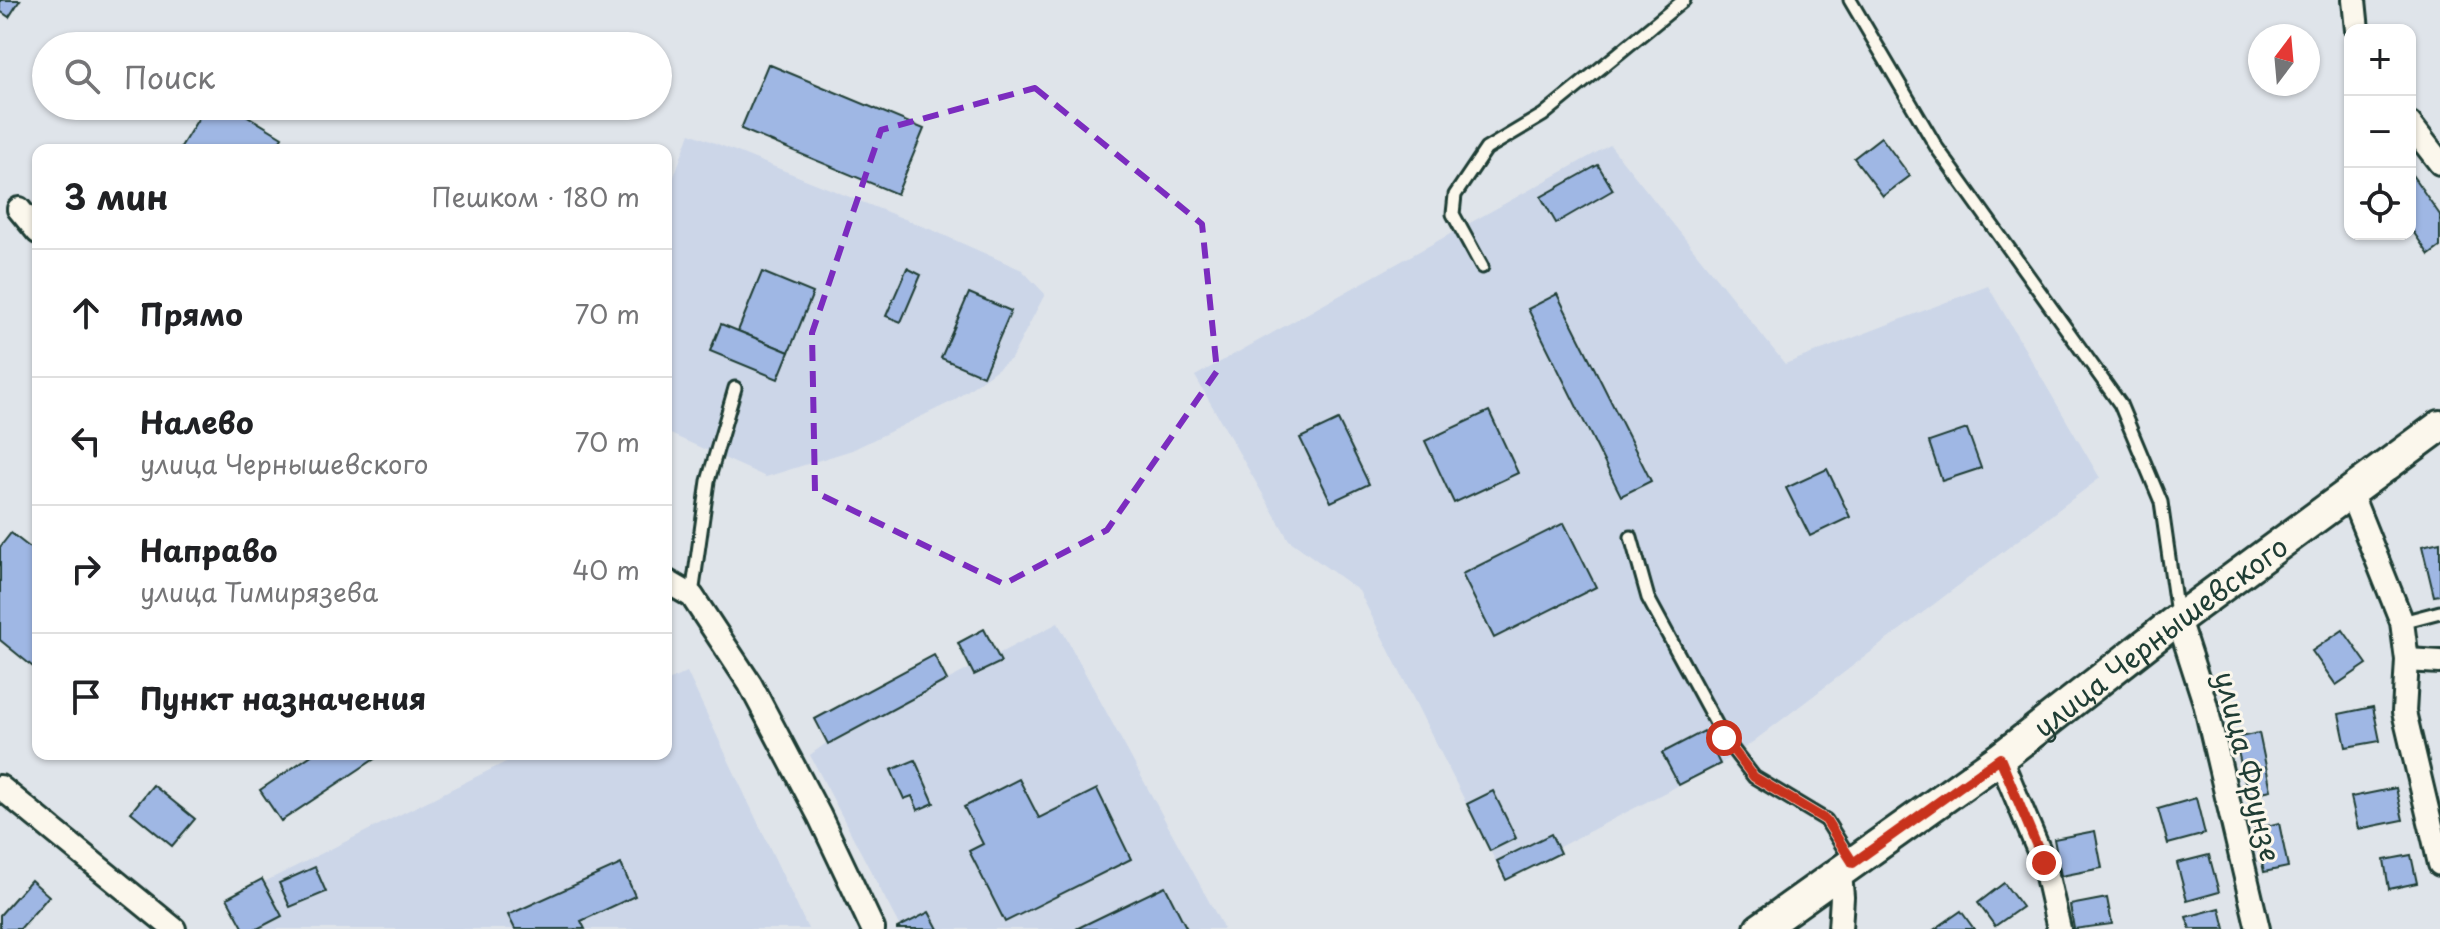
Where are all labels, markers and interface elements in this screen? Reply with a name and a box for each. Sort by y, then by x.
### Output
north arrow [2248,24,2320,96]
map controls [2344,24,2416,240]
button: + [2344,24,2416,96]
search box [32,32,672,120]
icon: search [60,54,104,98]
text: Поиск [124,54,215,99]
button: − [2344,96,2416,168]
button: locate [2344,168,2416,240]
text: 3 мин [64,170,168,222]
text: Пешком · 180 m [432,177,640,216]
icon: ahead [64,291,108,335]
text: Прямо [140,291,243,336]
text: 70 m [575,294,640,333]
text: Налево [140,399,254,444]
icon: left [64,419,108,463]
text: 70 m [575,422,640,461]
text: улица Чернышевского [140,444,429,483]
street label: улица Чернышевского [2023,524,2296,747]
text: Направо [140,527,278,572]
icon: right [64,547,108,591]
text: 40 m [572,550,640,589]
text: улица Тимирязева [140,572,378,611]
street label: улица Фрунзе [2205,667,2293,865]
icon: arrive [64,675,108,719]
text: Пункт назначения [140,675,426,720]
route start [1706,720,1742,756]
route end [2026,845,2062,881]

